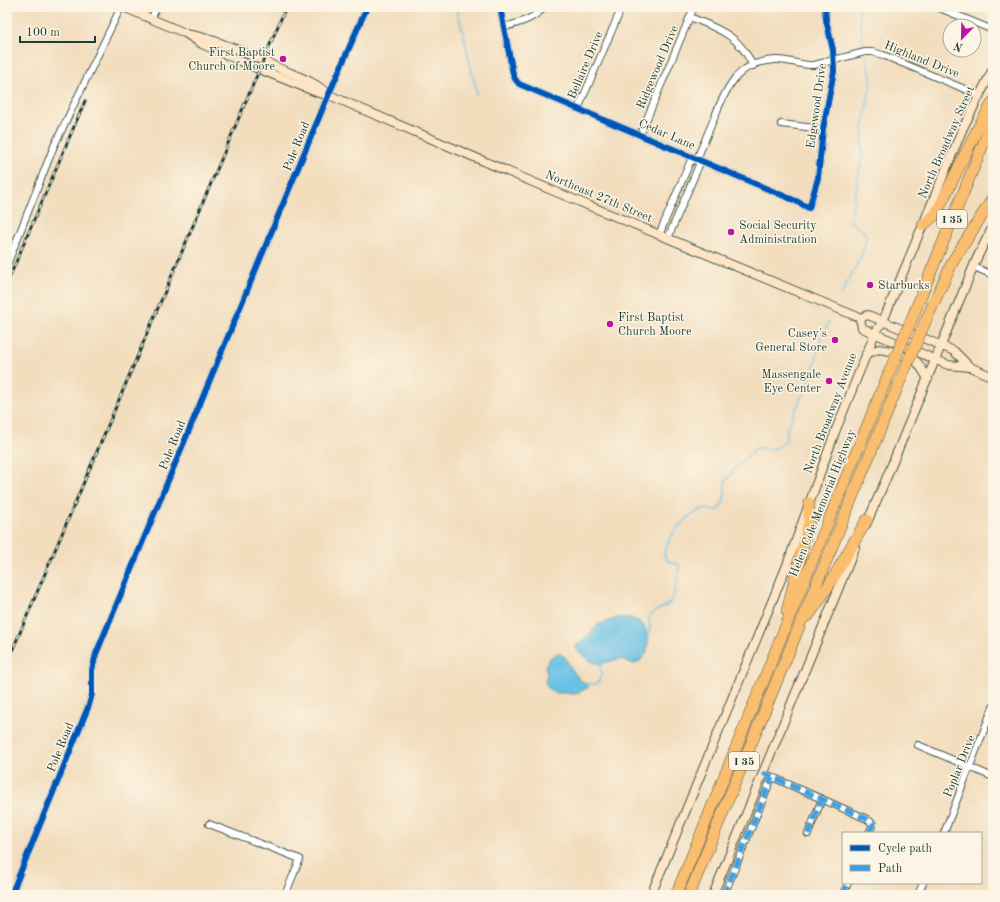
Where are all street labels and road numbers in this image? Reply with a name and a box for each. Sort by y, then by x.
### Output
street label: Ridgewood Drive [635,24,681,111]
street label: Bellaire Drive [566,29,606,101]
street label: Highland Drive [882,39,961,81]
street label: Edgewood Drive [805,62,829,149]
street label: North Broadway Street [917,84,977,200]
street label: Cedar Lane [637,118,697,152]
street label: Pole Road [282,120,312,173]
street label: Northeast 27th Street [543,169,654,225]
road number: I 35 [937,210,967,228]
street label: North Broadway Avenue [802,351,860,475]
street label: Pole Road [158,419,188,472]
street label: Helen Cole Memorial Highway [788,427,858,579]
street label: Pole Road [46,721,76,774]
street label: Poplar Drive [942,733,978,799]
road number: I 35 [729,752,759,770]

